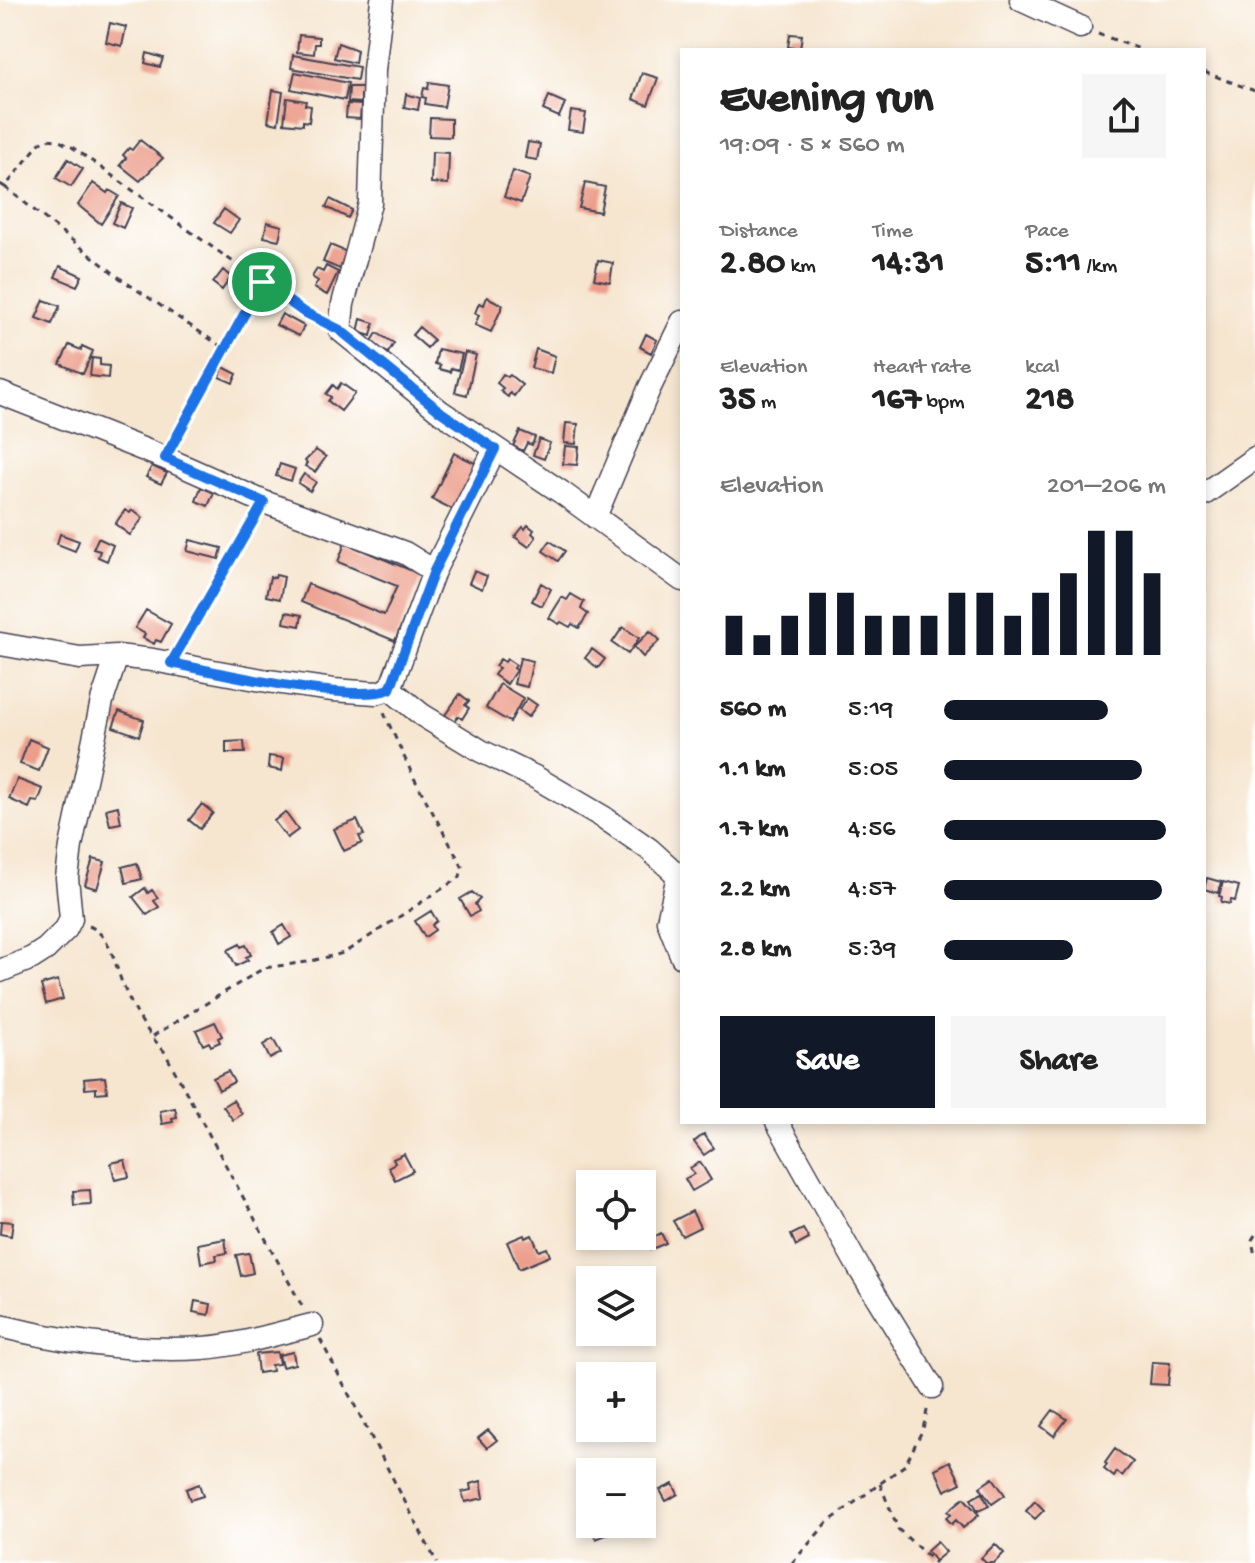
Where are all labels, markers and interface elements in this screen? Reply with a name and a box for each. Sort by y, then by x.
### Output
button: share [1082,74,1166,158]
text: Evening run [720,75,933,127]
text: 19:09 · 5 × 560 m [720,131,905,162]
text: Distance [720,219,798,245]
text: Time [873,219,913,245]
text: Pace [1025,219,1069,245]
text: 2.80 [720,245,785,285]
text: 14:31 [873,245,945,285]
text: 5:11 [1025,245,1081,285]
pin [228,248,296,316]
text: km [785,254,816,280]
text: /km [1081,254,1117,280]
icon: arrive [240,260,284,304]
text: Elevation [720,355,807,381]
text: Heart rate [873,355,971,381]
text: kcal [1025,355,1060,381]
text: 35 [720,381,756,421]
text: 167 [873,381,921,421]
text: 218 [1025,381,1074,421]
text: m [756,390,776,416]
text: bpm [921,390,965,416]
text: Elevation [720,472,823,503]
text: 201–206 m [1047,472,1166,503]
text: 560 m [720,695,786,726]
text: 5:19 [848,695,893,726]
text: 1.1 km [720,755,785,786]
text: 5:05 [848,755,898,786]
text: 1.7 km [720,815,788,846]
text: 4:56 [848,815,895,846]
text: 2.2 km [720,875,790,906]
text: 4:57 [848,875,896,906]
text: 2.8 km [720,935,791,966]
text: 5:39 [848,935,896,966]
button: Save [720,1016,935,1108]
button: Share [951,1016,1166,1108]
map controls [576,1170,656,1538]
button: locate [576,1170,656,1250]
button: layers [576,1266,656,1346]
button: + [576,1362,656,1442]
button: − [576,1458,656,1538]

